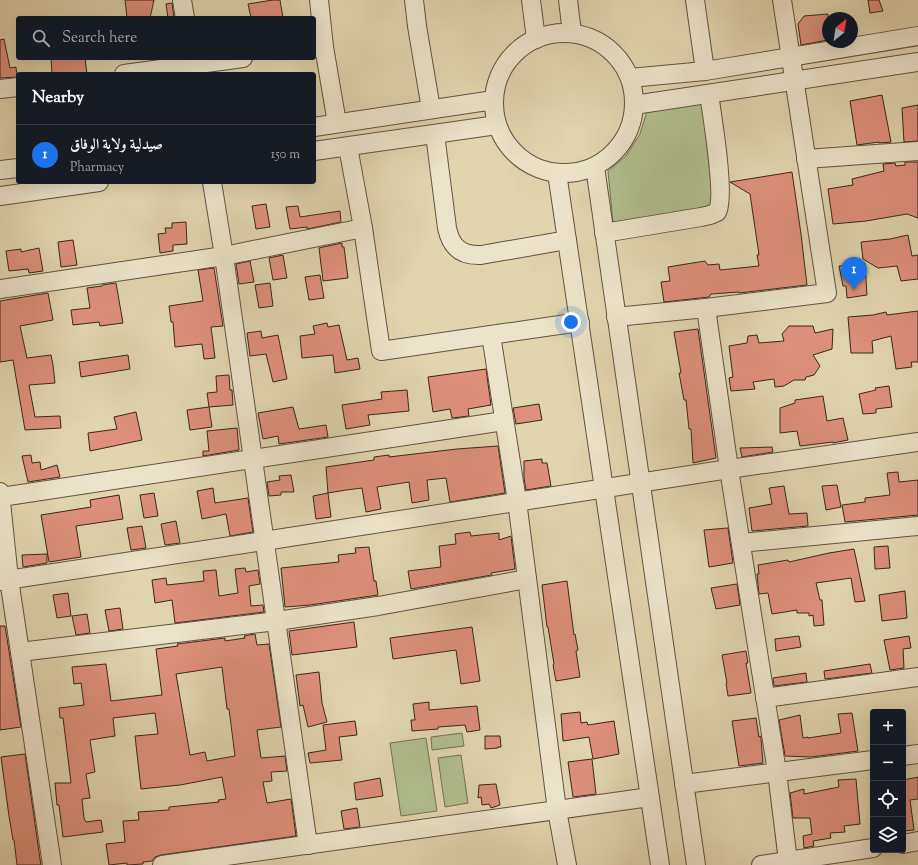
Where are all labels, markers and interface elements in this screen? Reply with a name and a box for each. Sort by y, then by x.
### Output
north arrow [822,12,858,48]
search box [16,16,316,60]
icon: search [30,27,52,49]
text: Search here [62,28,137,49]
text: Nearby [32,86,84,110]
text: صيدلية ولاية الوفاق [70,135,163,156]
text: 1 [43,146,47,164]
text: 150 m [271,146,300,164]
text: Pharmacy [70,159,124,177]
pin: 1 [841,257,867,290]
your location [561,312,581,332]
map controls [870,709,906,853]
button: + [870,709,906,745]
button: − [870,745,906,781]
button: locate [870,781,906,817]
button: layers [870,817,906,853]

